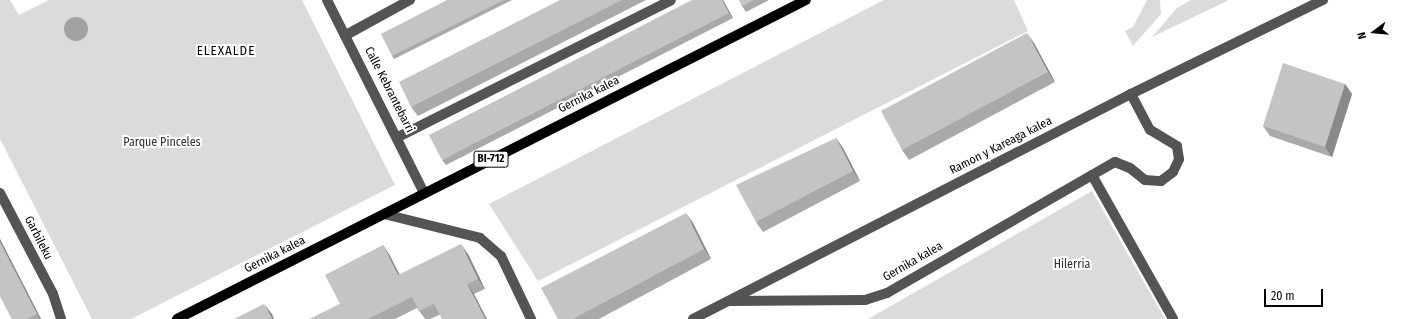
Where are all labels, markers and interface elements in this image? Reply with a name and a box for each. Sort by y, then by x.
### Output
north arrow [1354,12,1394,52]
text: N [1355,30,1369,40]
district label: ELEXALDE [197,43,255,59]
street label: Calle Kebrantebarri [361,45,417,135]
street label: Gernika kalea [556,74,622,116]
street label: Ramon y Kareaga kalea [947,114,1055,178]
park label: Parque Pinceles [123,136,201,150]
road number: BI-712 [473,150,509,168]
street label: Garbileku [21,214,55,262]
street label: Gernika kalea [242,234,308,276]
street label: Gernika kalea [881,239,945,285]
park label: Hilerria [1054,258,1090,272]
scale bar [1266,281,1325,307]
text: 20 m [1271,289,1295,303]

